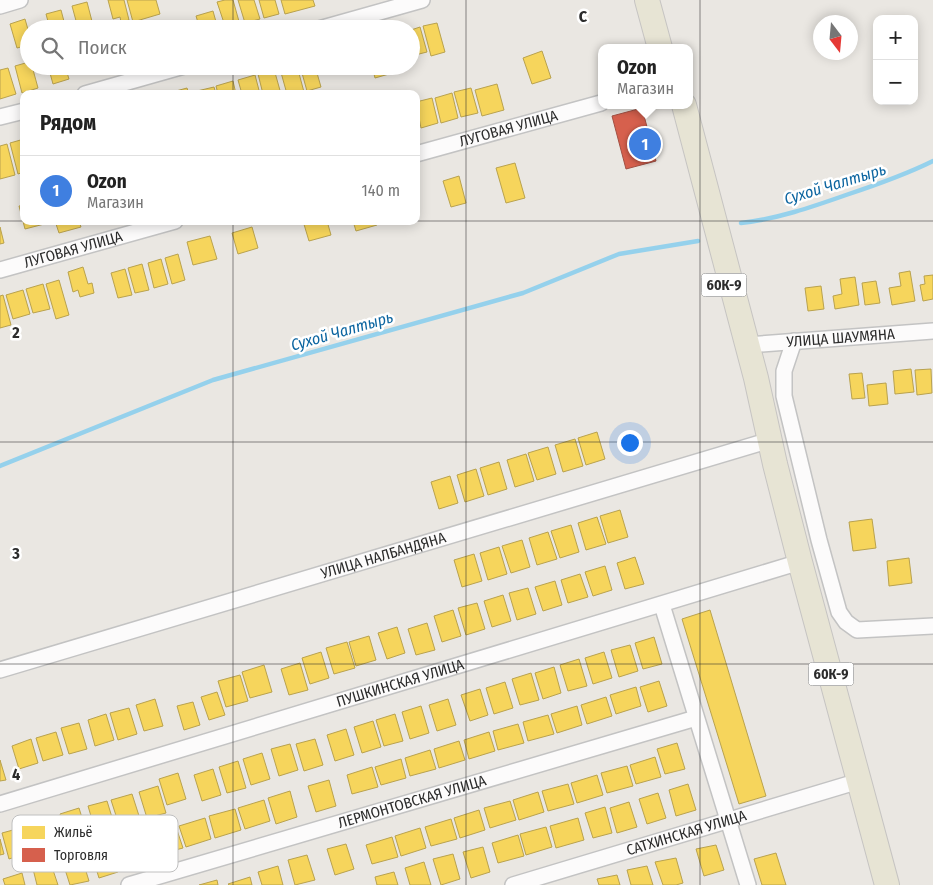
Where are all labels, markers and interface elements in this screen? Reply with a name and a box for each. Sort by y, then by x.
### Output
text: C [579,7,588,26]
north arrow [813,15,858,60]
map controls [873,15,918,105]
button: + [873,15,918,60]
search box [20,20,420,75]
icon: search [38,34,66,62]
text: Поиск [78,36,127,59]
popup [598,44,693,109]
text: Ozon [617,56,657,79]
button: − [873,60,918,105]
text: Магазин [617,79,674,98]
street label: ЛУГОВАЯ УЛИЦА [457,106,560,151]
text: Рядом [40,110,96,136]
pin: 1 [629,125,661,163]
water label: Сухой Чалтырь [782,160,888,208]
text: Ozon [87,170,127,193]
text: 1 [53,181,59,200]
text: 140 m [362,181,400,200]
text: Магазин [87,193,144,212]
street label: ЛУГОВАЯ УЛИЦА [22,227,124,272]
road number: 60К-9 [702,274,746,296]
water label: Сухой Чалтырь [289,307,395,355]
text: 2 [11,323,20,342]
street label: УЛИЦА ШАУМЯНА [785,325,896,351]
your location [617,430,643,456]
street label: УЛИЦА НАЛБАНДЯНА [318,528,448,583]
text: 3 [11,544,20,563]
street label: ПУШКИНСКАЯ УЛИЦА [334,655,466,711]
road number: 60К-9 [808,662,854,686]
text: 4 [12,765,20,784]
street label: ЛЕРМОНТОВСКАЯ УЛИЦА [336,771,488,832]
street label: САТХИНСКАЯ УЛИЦА [624,806,749,859]
legend [12,815,178,872]
text: Жильё [54,824,93,841]
text: Торговля [54,847,108,864]

